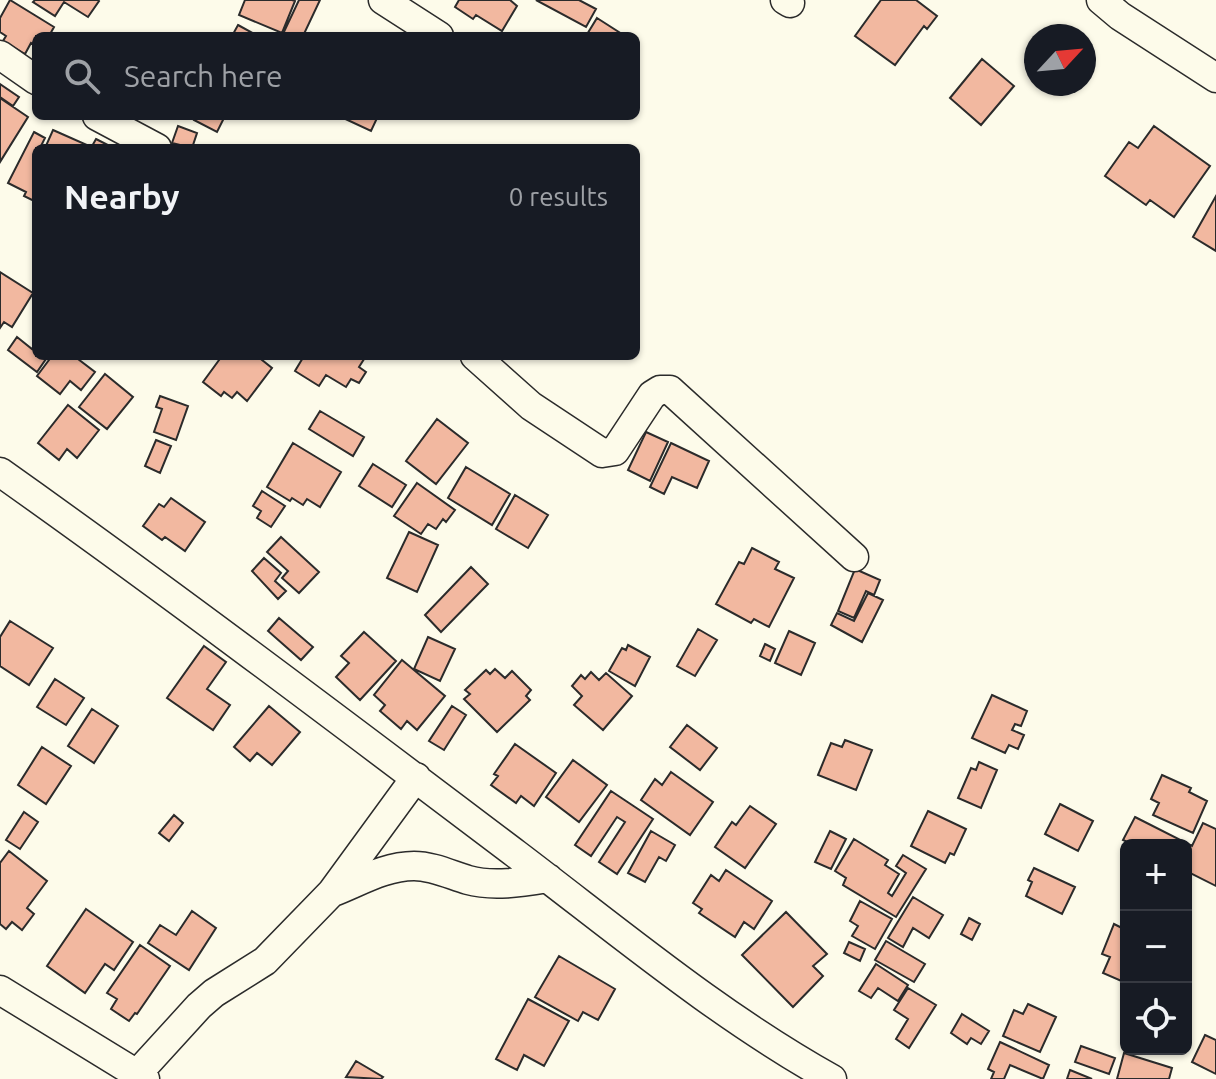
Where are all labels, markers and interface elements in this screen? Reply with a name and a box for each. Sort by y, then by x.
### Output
north arrow [1024,24,1096,96]
search box [32,32,640,120]
icon: search [60,54,104,98]
text: Search here [124,59,283,93]
text: Nearby [64,177,179,215]
text: 0 results [509,182,608,211]
map controls [1120,839,1192,1055]
button: + [1120,839,1192,911]
button: − [1120,911,1192,983]
button: locate [1120,983,1192,1055]

